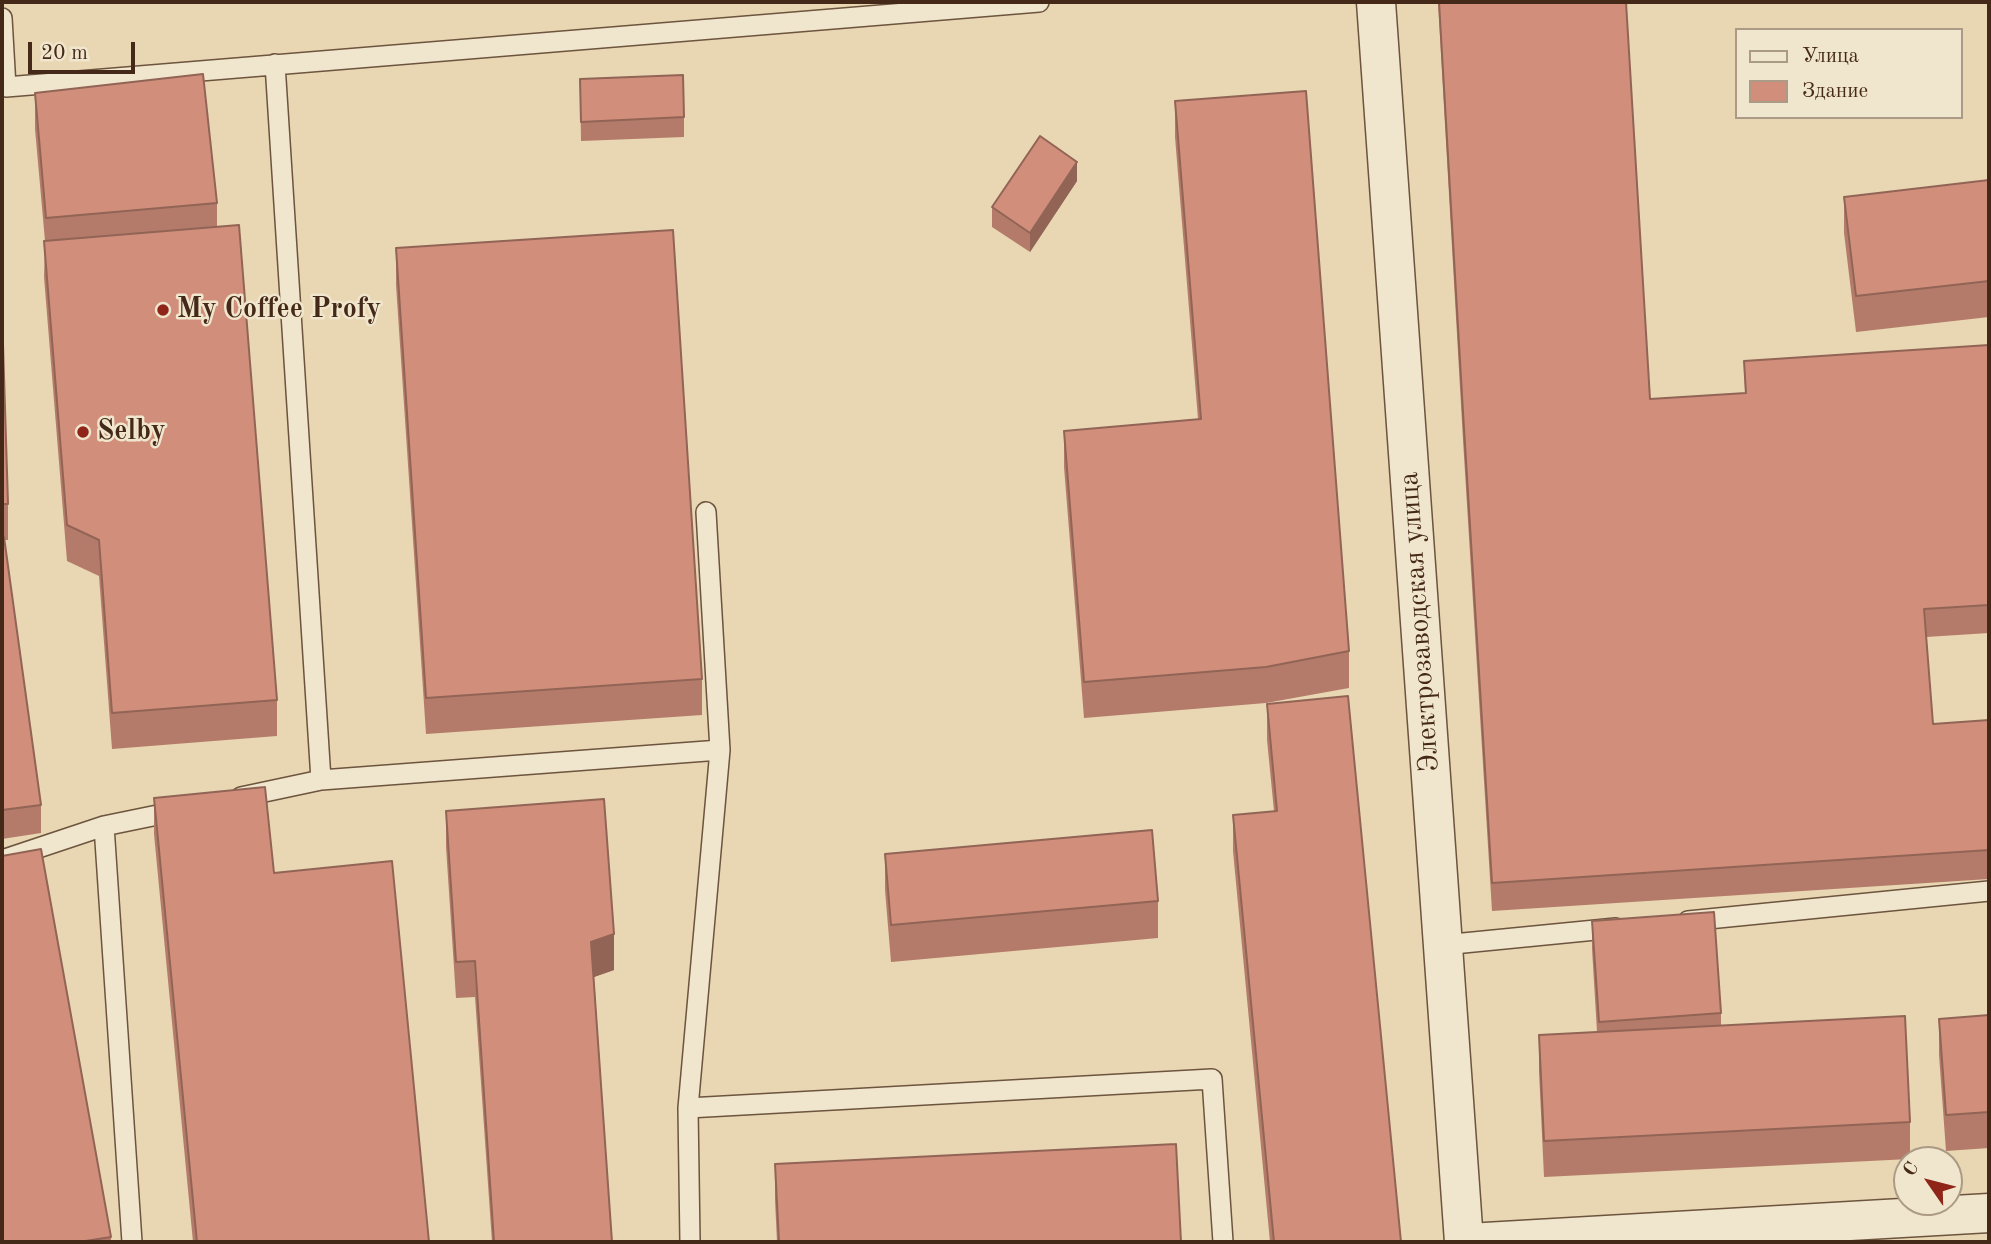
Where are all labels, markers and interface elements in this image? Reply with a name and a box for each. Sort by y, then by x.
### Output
scale bar [32,28,138,72]
legend [1736,28,1963,119]
text: 20 m [41,43,88,64]
text: Улица [1802,46,1859,67]
text: Здание [1802,81,1868,102]
place label: My Coffee Profy [177,293,381,327]
marker: My Coffee Profy [155,302,171,318]
place label: Selby [97,415,166,449]
marker: Selby [75,424,91,440]
street label: Электрозаводская улица [1393,471,1447,773]
north arrow [1893,1146,1963,1216]
text: С [1901,1159,1923,1180]

